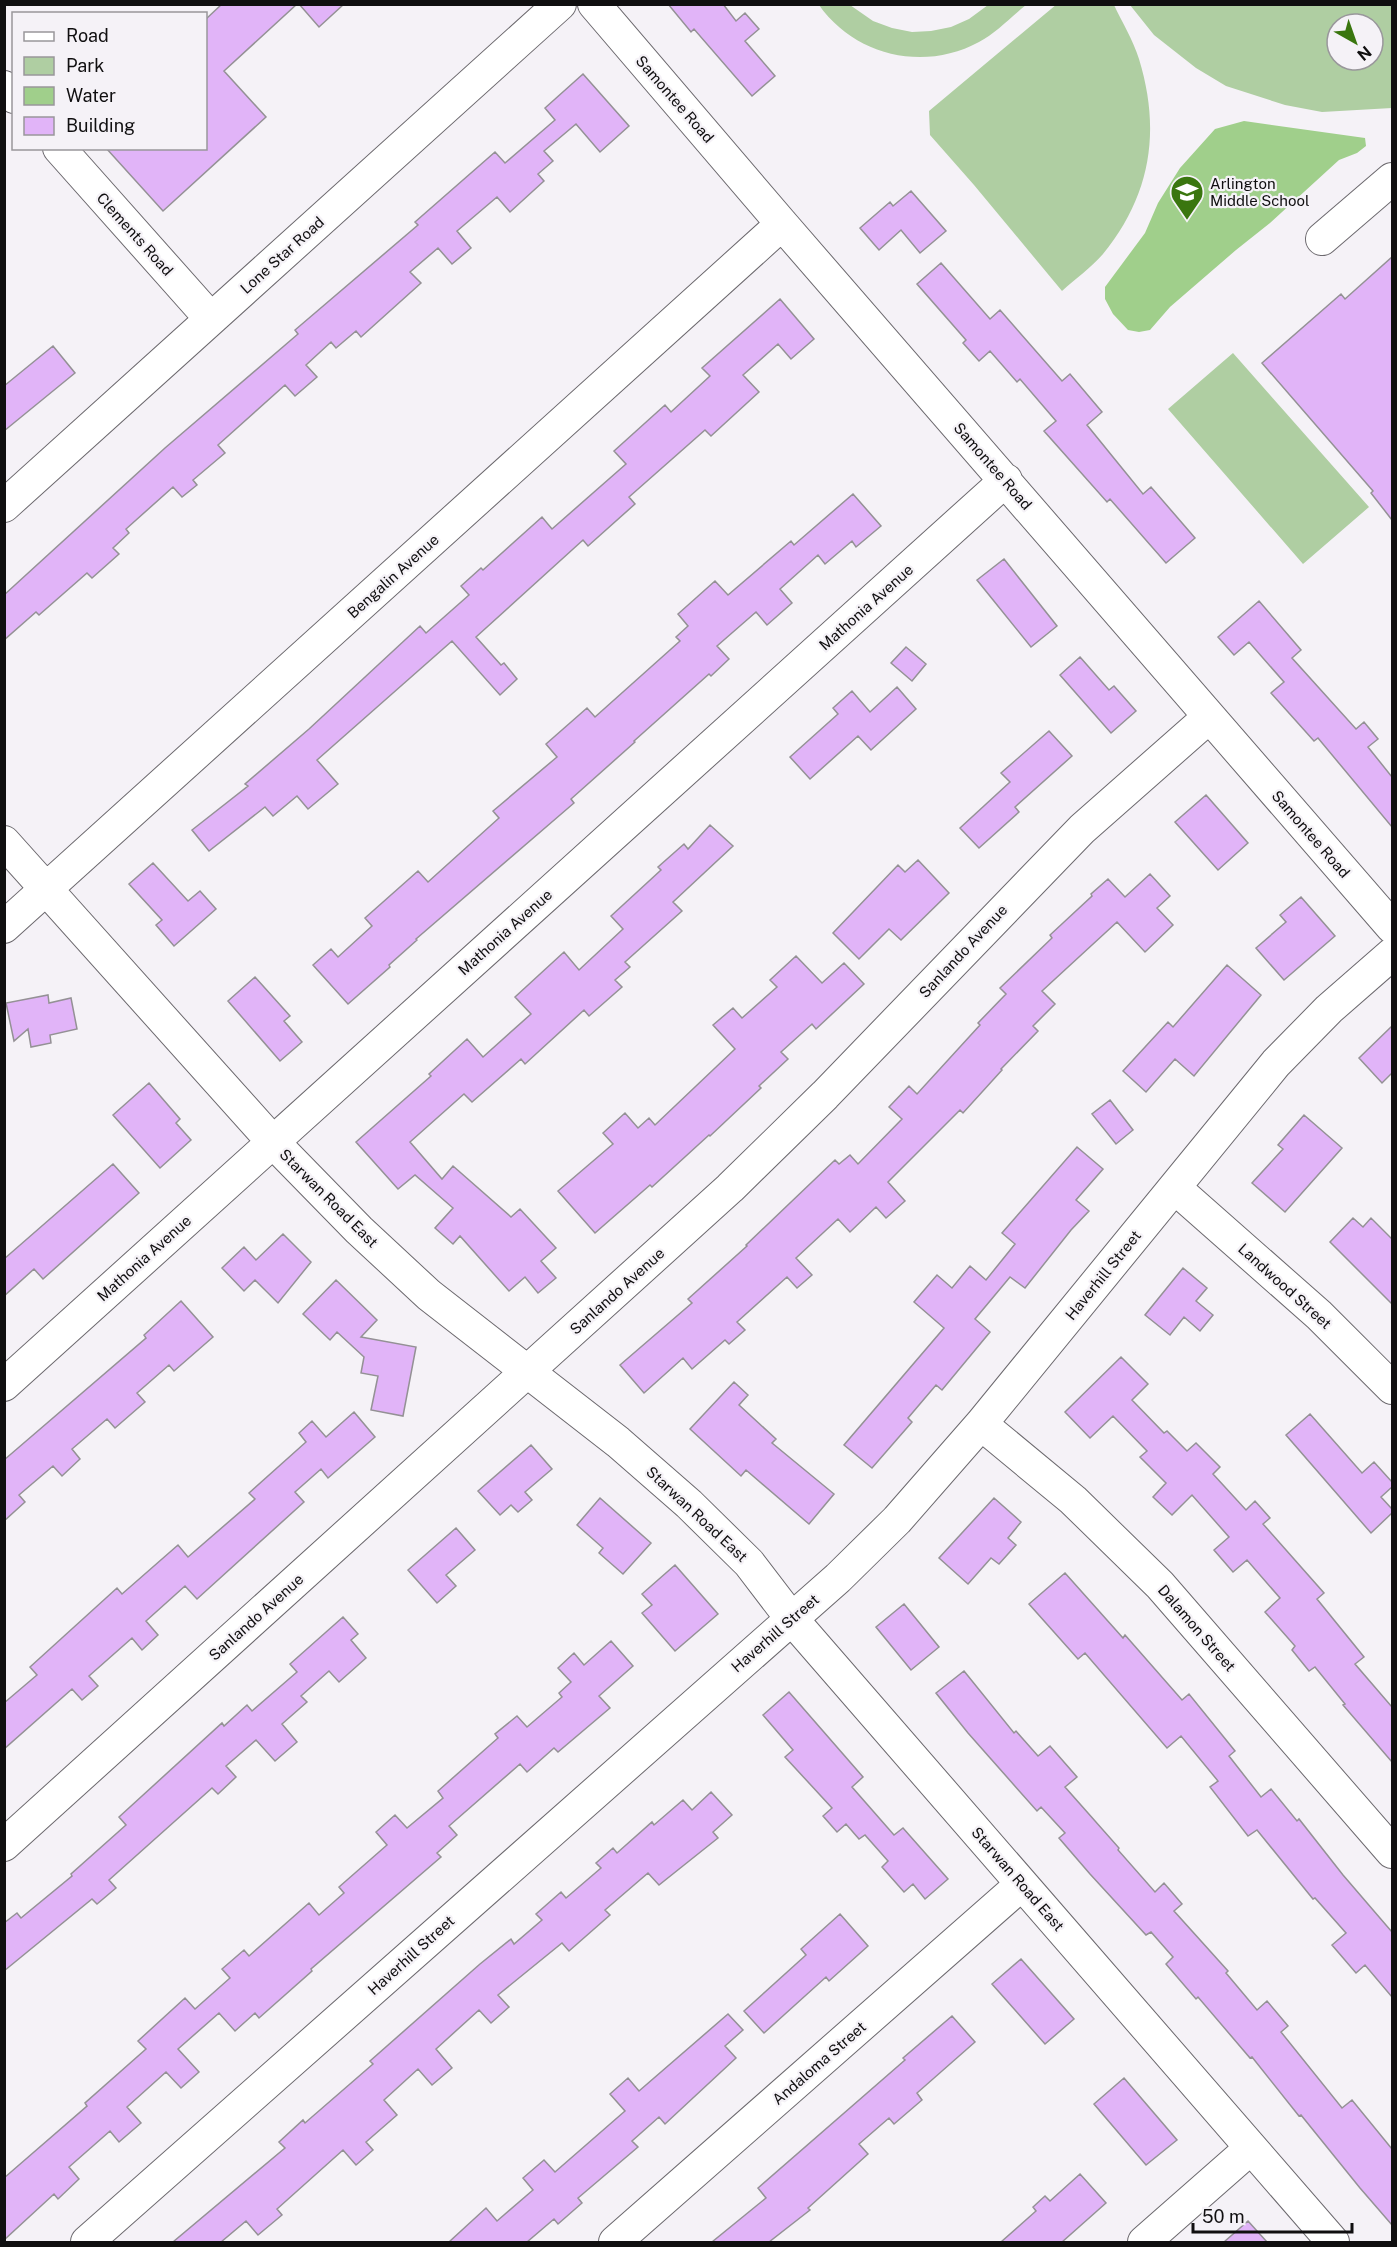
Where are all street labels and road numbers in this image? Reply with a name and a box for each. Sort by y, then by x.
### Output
street label: Samontee Road [633,52,717,146]
street label: Clements Road [93,189,177,279]
street label: Lone Star Road [237,213,327,297]
street label: Samontee Road [951,419,1035,513]
street label: Bengalin Avenue [344,531,442,621]
street label: Mathonia Avenue [816,561,916,653]
street label: Samontee Road [1269,787,1353,881]
street label: Mathonia Avenue [455,886,555,978]
street label: Sanlando Avenue [916,901,1010,1001]
street label: Starwan Road East [276,1145,382,1251]
street label: Mathonia Avenue [94,1212,194,1304]
street label: Haverhill Street [1062,1227,1144,1323]
street label: Landwood Street [1235,1240,1335,1332]
street label: Sanlando Avenue [566,1244,668,1338]
street label: Starwan Road East [643,1463,751,1565]
street label: Sanlando Avenue [205,1570,307,1664]
street label: Dalamon Street [1155,1581,1239,1675]
street label: Haverhill Street [728,1590,822,1676]
street label: Starwan Road East [968,1824,1068,1934]
street label: Haverhill Street [364,1912,458,1998]
street label: Andaloma Street [769,2018,869,2108]

